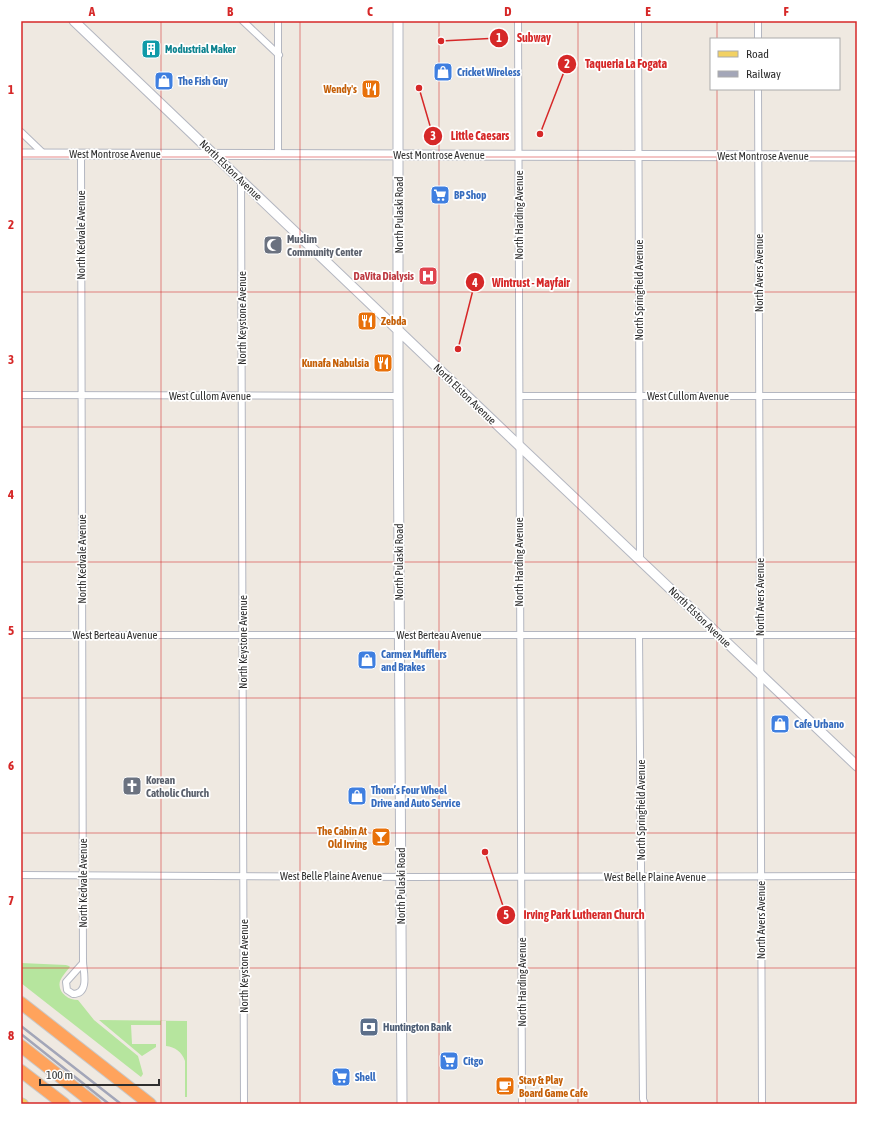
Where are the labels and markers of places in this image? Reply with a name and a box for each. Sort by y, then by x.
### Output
callout: Subway [489,26,559,50]
building icon: Modustrial Maker [140,38,162,60]
place label: Modustrial Maker [165,43,237,55]
callout: Taqueria La Fogata [557,52,675,76]
shop icon: Cricket Wireless [432,61,454,83]
place label: Cricket Wireless [457,66,521,78]
shop icon: The Fish Guy [153,70,175,92]
place label: The Fish Guy [178,75,228,87]
restaurant icon: Wendy's [360,78,382,100]
place label: Wendy's [323,83,357,95]
callout: Little Caesars [423,124,517,148]
supermarket icon: BP Shop [429,184,451,206]
place label: BP Shop [454,189,486,201]
place label: Muslim Community Center [287,233,363,258]
mosque icon: Muslim Community Center [262,234,284,256]
hospital icon: DaVita Dialysis [417,265,439,287]
place label: DaVita Dialysis [354,270,414,282]
callout: Wintrust - Mayfair [465,270,578,294]
restaurant icon: Zebda [356,310,378,332]
place label: Zebda [381,315,407,327]
restaurant icon: Kunafa Nabulsia [372,352,394,374]
place label: Kunafa Nabulsia [302,357,369,369]
place label: Carmex Mufflers and Brakes [381,648,447,673]
shop icon: Carmex Mufflers and Brakes [356,649,378,671]
shop icon: Cafe Urbano [769,713,791,735]
place label: Cafe Urbano [794,718,844,730]
place label: Korean Catholic Church [146,774,209,799]
church icon: Korean Catholic Church [121,775,143,797]
place label: Thom’s Four Wheel Drive and Auto Service [371,784,460,809]
shop icon: Thom’s Four Wheel Drive and Auto Service [346,785,368,807]
place label: The Cabin At Old Irving [317,825,368,850]
bar icon: The Cabin At Old Irving [370,826,392,848]
callout: Irving Park Lutheran Church [496,903,653,927]
bank icon: Huntington Bank [358,1016,380,1038]
place label: Huntington Bank [383,1021,452,1033]
supermarket icon: Citgo [438,1050,460,1072]
place label: Citgo [463,1055,483,1067]
supermarket icon: Shell [330,1066,352,1088]
place label: Shell [355,1071,377,1083]
place label: Stay & Play Board Game Cafe [519,1074,588,1099]
cafe icon: Stay & Play Board Game Cafe [494,1075,516,1097]

